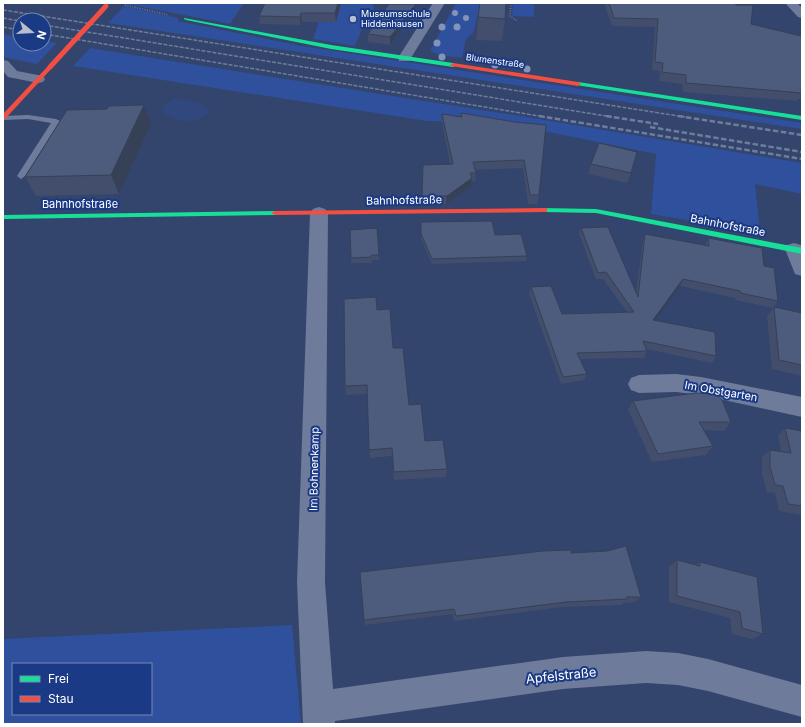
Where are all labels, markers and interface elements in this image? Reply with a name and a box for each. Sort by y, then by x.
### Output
place label: Museumsschule Hiddenhausen [361,8,430,29]
north arrow [12,12,52,52]
marker: Museumsschule Hiddenhausen [348,14,358,24]
text: N [34,29,49,41]
street label: Blumenstraße [465,51,525,70]
street label: Bahnhofstraße [366,192,442,208]
street label: Bahnhofstraße [42,197,118,211]
street label: Bahnhofstraße [689,211,767,239]
street label: Im Obstgarten [683,378,759,404]
street label: Im Bohnenkamp [306,427,322,511]
legend [12,663,152,715]
street label: Apfelstraße [525,663,597,687]
text: Frei [48,671,69,686]
text: Stau [48,691,74,706]

